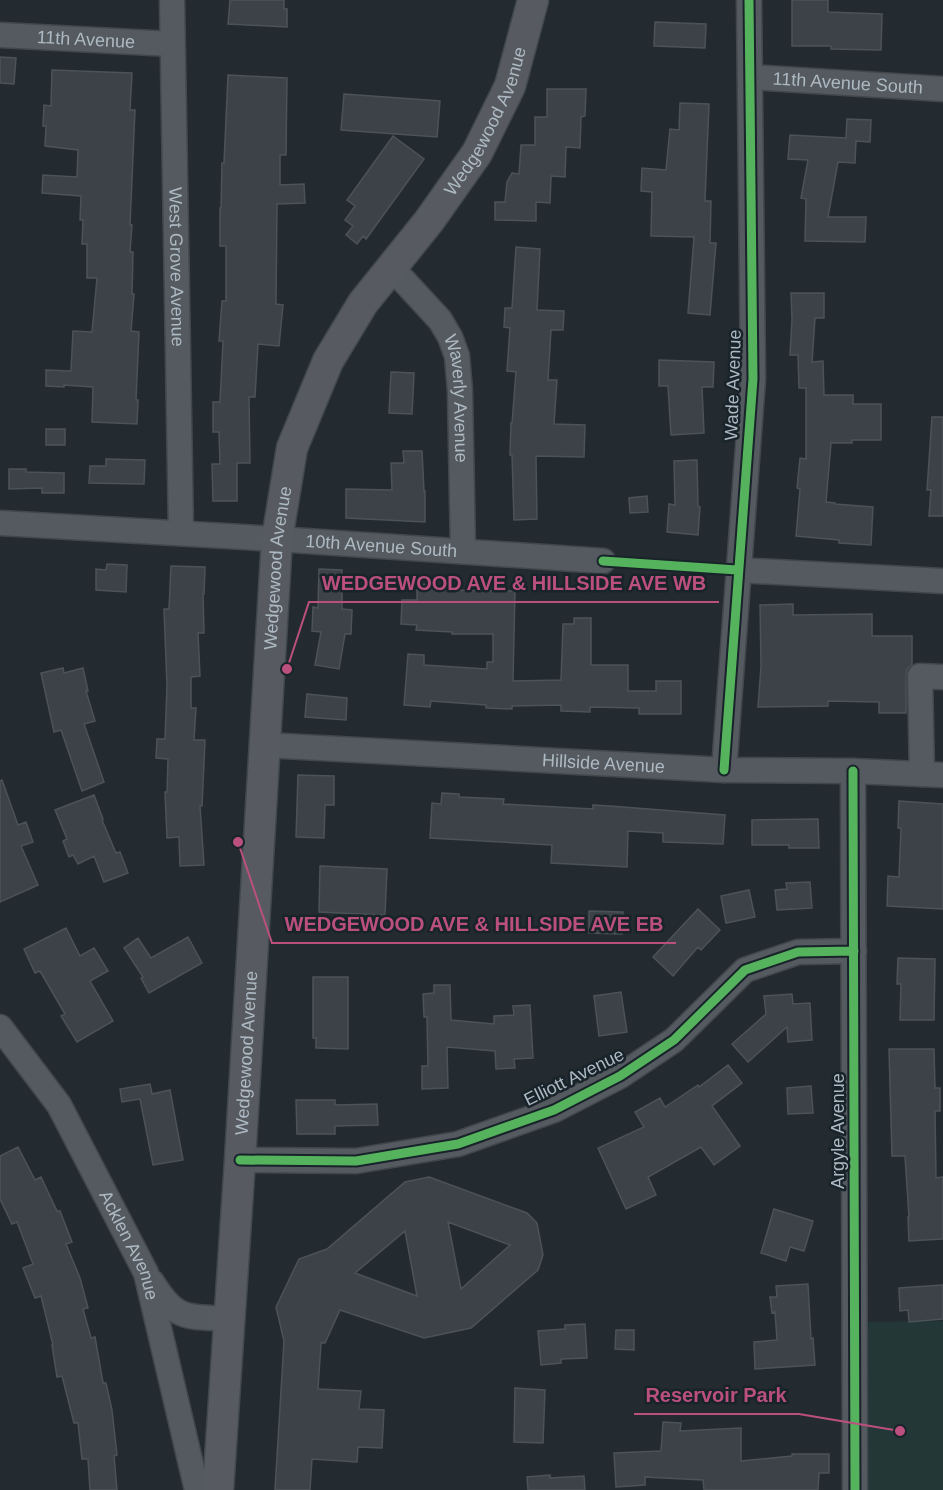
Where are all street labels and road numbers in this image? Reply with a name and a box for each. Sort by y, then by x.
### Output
street label: 11th Avenue [36,27,136,52]
street label: Wedgewood Avenue [440,45,530,199]
street label: 11th Avenue South [772,68,924,98]
street label: West Grove Avenue [165,187,188,347]
street label: Wade Avenue [721,329,745,441]
street label: Waverly Avenue [440,332,471,463]
street label: Wedgewood Avenue [260,485,296,651]
street label: 10th Avenue South [305,531,458,561]
street label: Hillside Avenue [542,750,665,777]
street label: Wedgewood Avenue [232,970,261,1136]
street label: Elliott Avenue [521,1044,627,1110]
street label: Argyle Avenue [828,1073,848,1189]
street label: Acklen Avenue [95,1187,162,1302]

